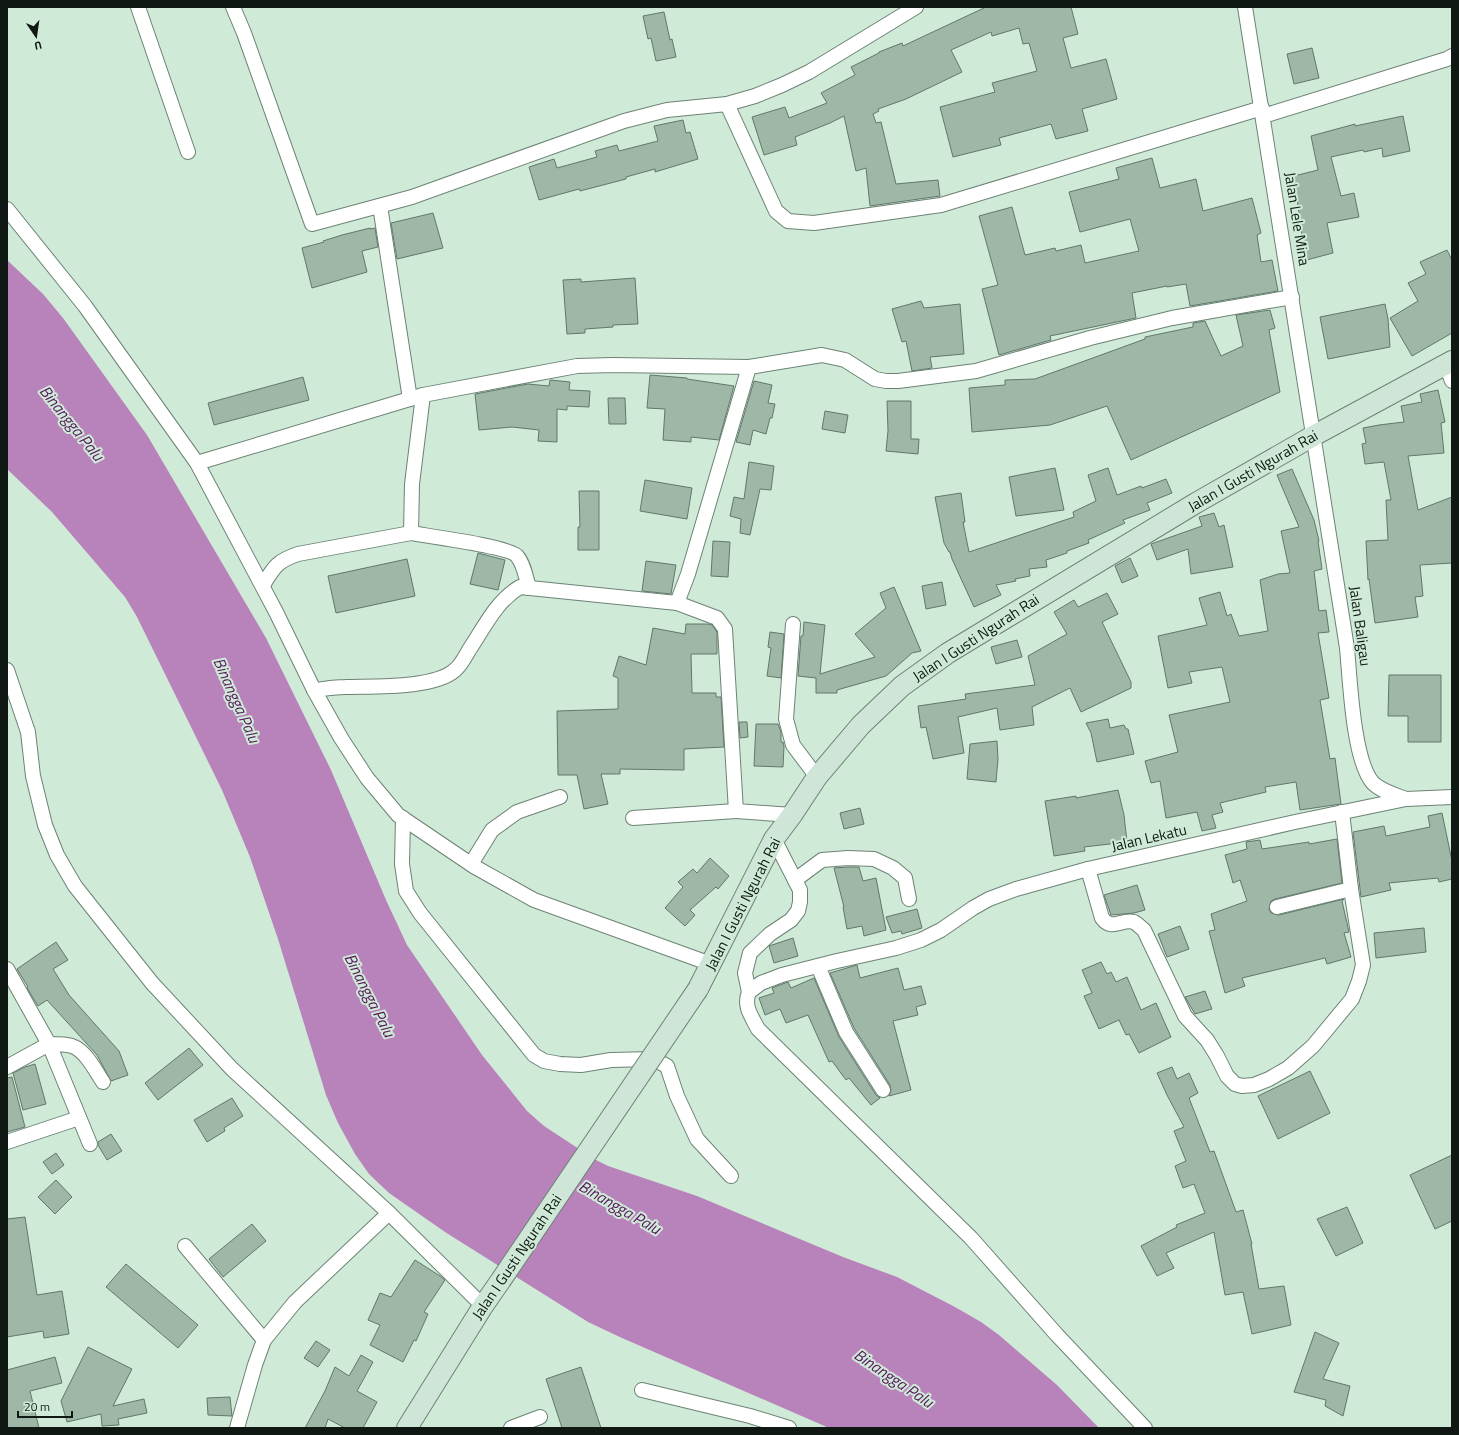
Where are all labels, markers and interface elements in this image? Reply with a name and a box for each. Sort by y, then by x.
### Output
north arrow [16,16,56,56]
text: U [33,37,44,54]
street label: Jalan Lele Mina [1279,170,1316,268]
water label: Binangga Palu [34,380,111,467]
street label: Jalan I Gusti Ngurah Rai [1183,424,1322,517]
street label: Jalan Baligau [1343,584,1378,668]
street label: Jalan I Gusti Ngurah Rai [908,588,1044,687]
water label: Binangga Palu [208,653,267,747]
street label: Jalan Lekatu [1109,818,1189,857]
street label: Jalan I Gusti Ngurah Rai [699,833,786,974]
water label: Binangga Palu [339,949,402,1042]
water label: Binangga Palu [575,1174,666,1241]
street label: Jalan I Gusti Ngurah Rai [466,1189,567,1324]
water label: Binangga Palu [850,1343,939,1414]
scale bar [18,1393,72,1419]
text: 20 m [24,1397,50,1416]

